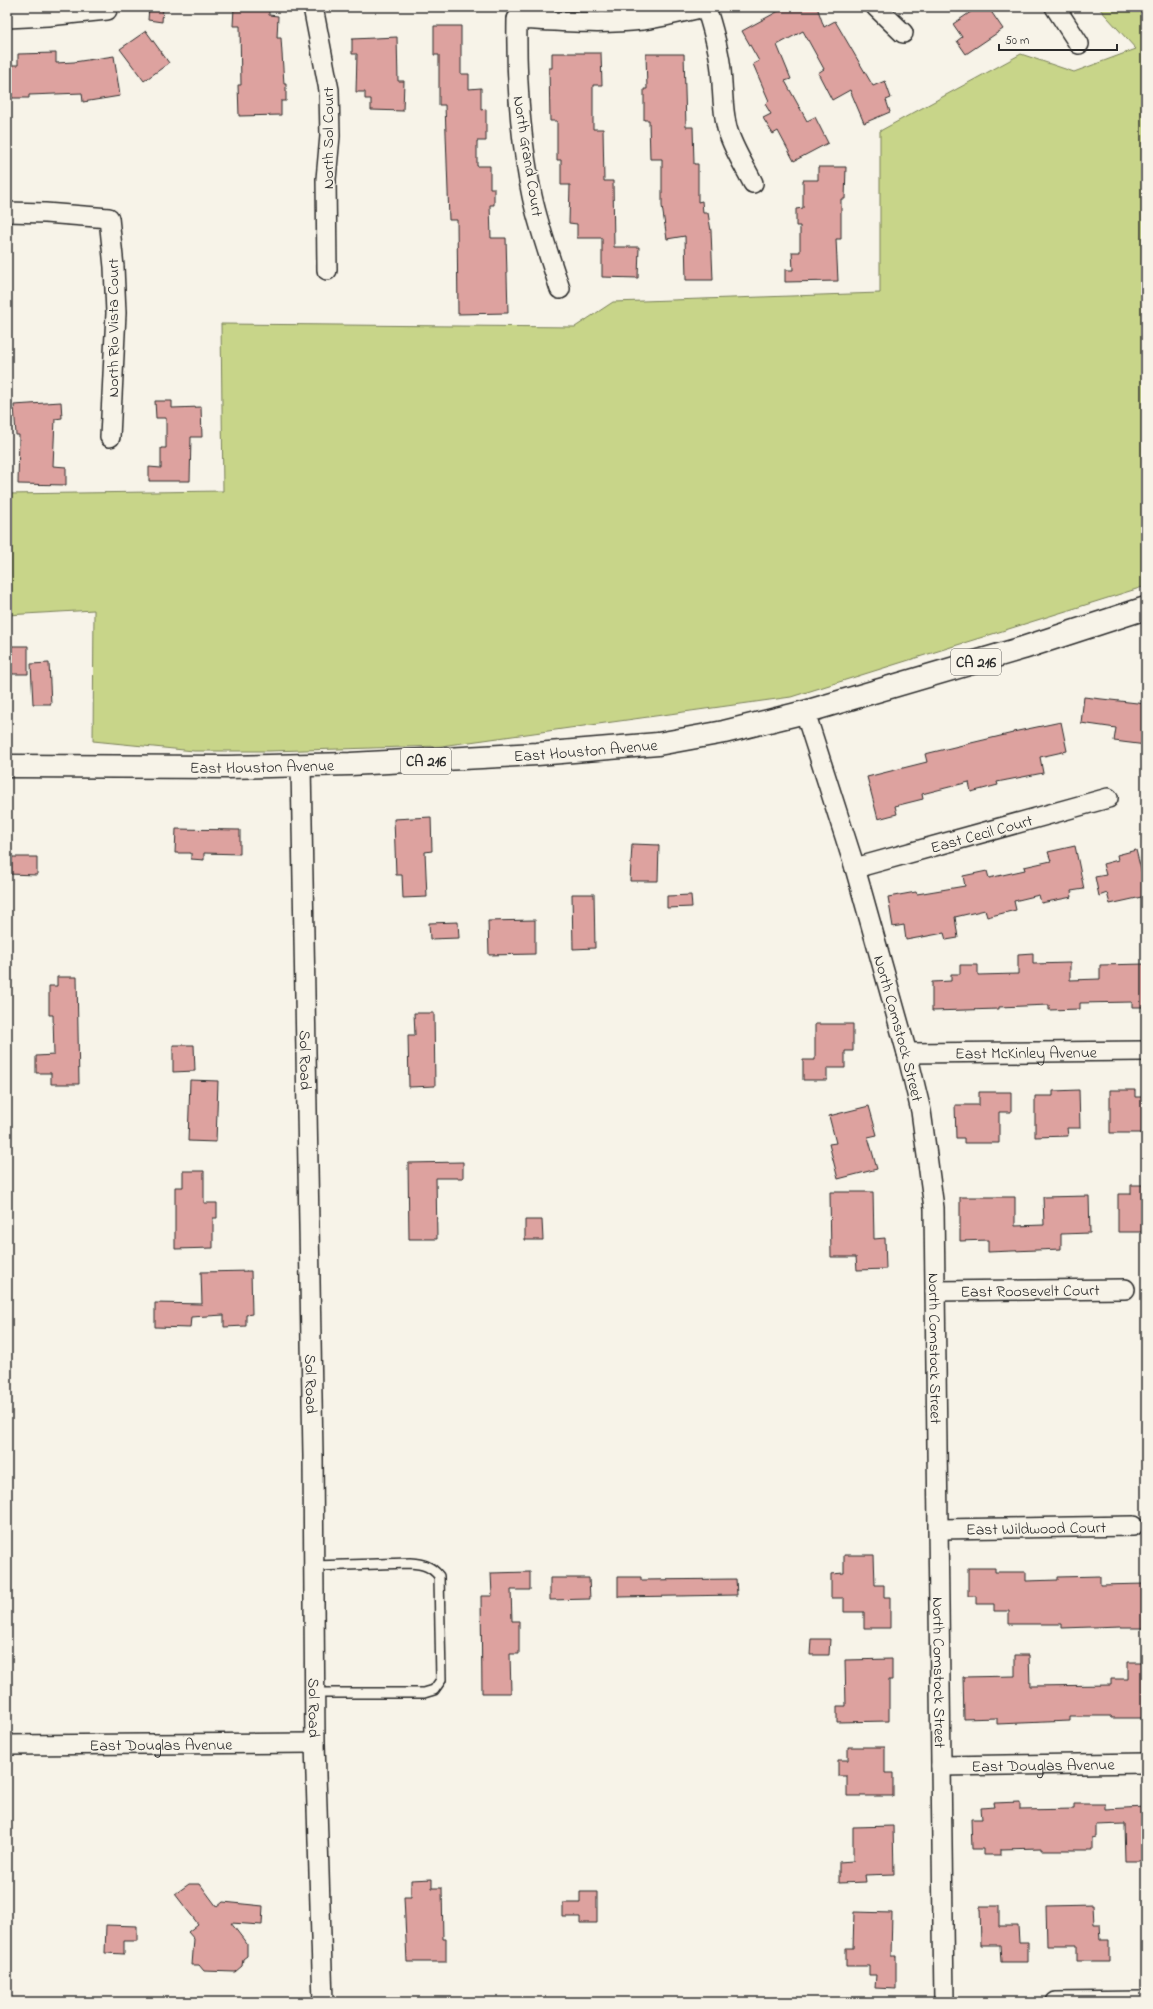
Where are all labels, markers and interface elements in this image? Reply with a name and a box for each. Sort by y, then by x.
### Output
scale bar [999,26,1117,52]
text: 50 m [1005,32,1029,50]
street label: North Sol Court [317,86,341,189]
street label: North Grand Court [506,94,549,219]
street label: North Rio Vista Court [102,258,126,398]
road number: CA 216 [951,649,1001,675]
street label: East Houston Avenue [513,734,659,769]
road number: CA 216 [401,748,451,774]
street label: East Houston Avenue [190,754,335,781]
street label: East Cecil Court [928,809,1036,861]
street label: North Comstock Street [866,953,928,1105]
street label: Sol Road [292,1030,317,1090]
street label: East McKinley Avenue [955,1041,1098,1067]
street label: North Comstock Street [921,1273,947,1425]
street label: East Roosevelt Court [960,1279,1100,1305]
street label: Sol Road [297,1354,322,1414]
street label: East Wildwood Court [966,1516,1107,1543]
street label: North Comstock Street [925,1597,951,1749]
street label: Sol Road [301,1678,325,1738]
street label: East Douglas Avenue [89,1734,233,1758]
street label: East Douglas Avenue [971,1753,1116,1780]

